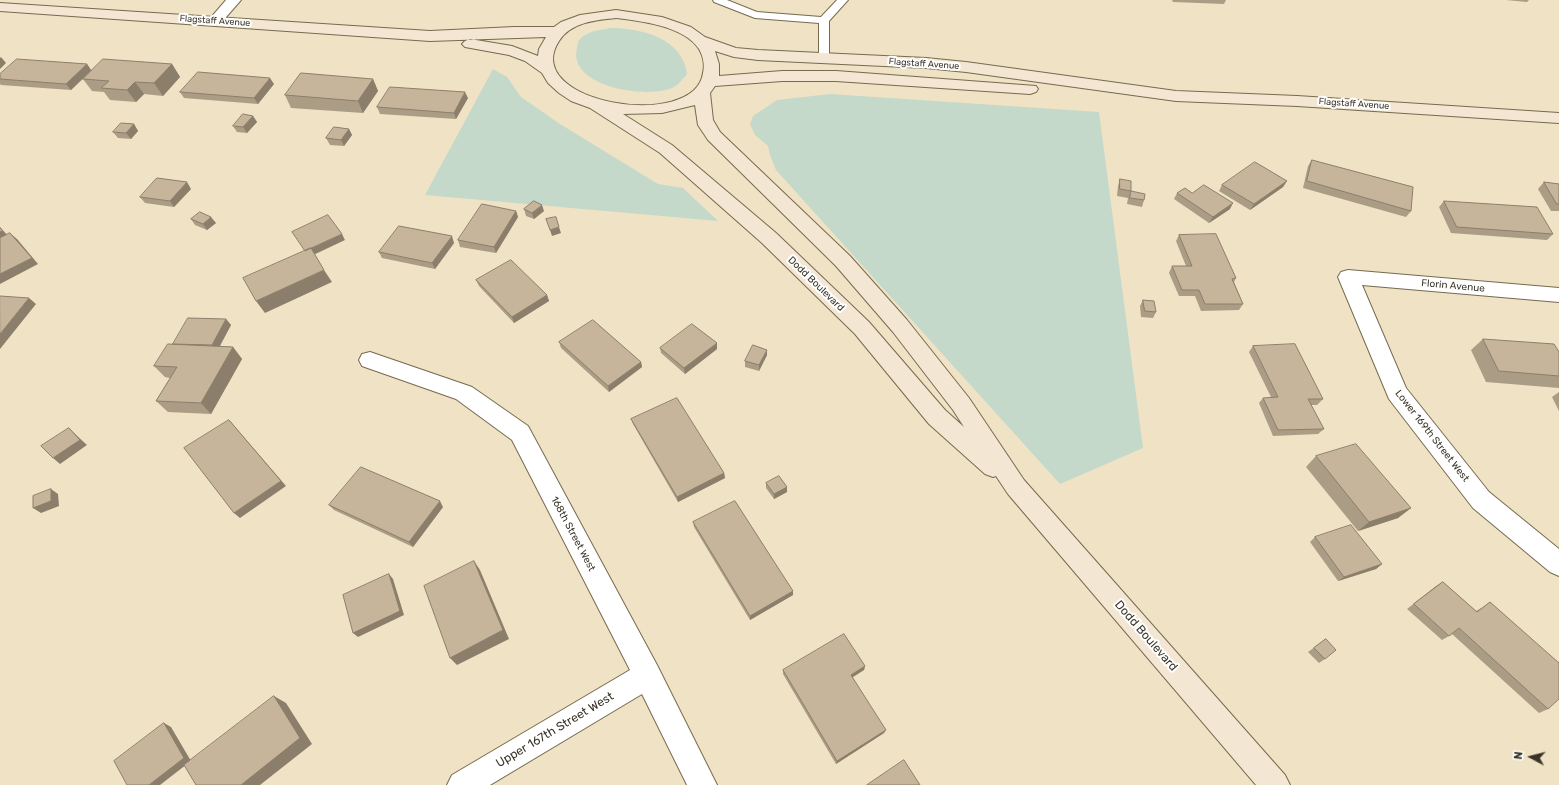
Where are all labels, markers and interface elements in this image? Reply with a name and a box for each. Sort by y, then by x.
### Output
street label: Flagstaff Avenue [179,13,251,29]
street label: Flagstaff Avenue [888,56,960,72]
street label: Flagstaff Avenue [1318,96,1390,112]
street label: Dodd Boulevard [785,254,847,314]
street label: Florin Avenue [1421,277,1485,295]
street label: Lower 169th Street West [1392,388,1472,484]
street label: 168th Street West [548,495,598,573]
street label: Dodd Boulevard [1112,598,1180,674]
street label: Upper 167th Street West [494,689,616,771]
north arrow [1511,737,1551,777]
text: N [1512,751,1526,760]

